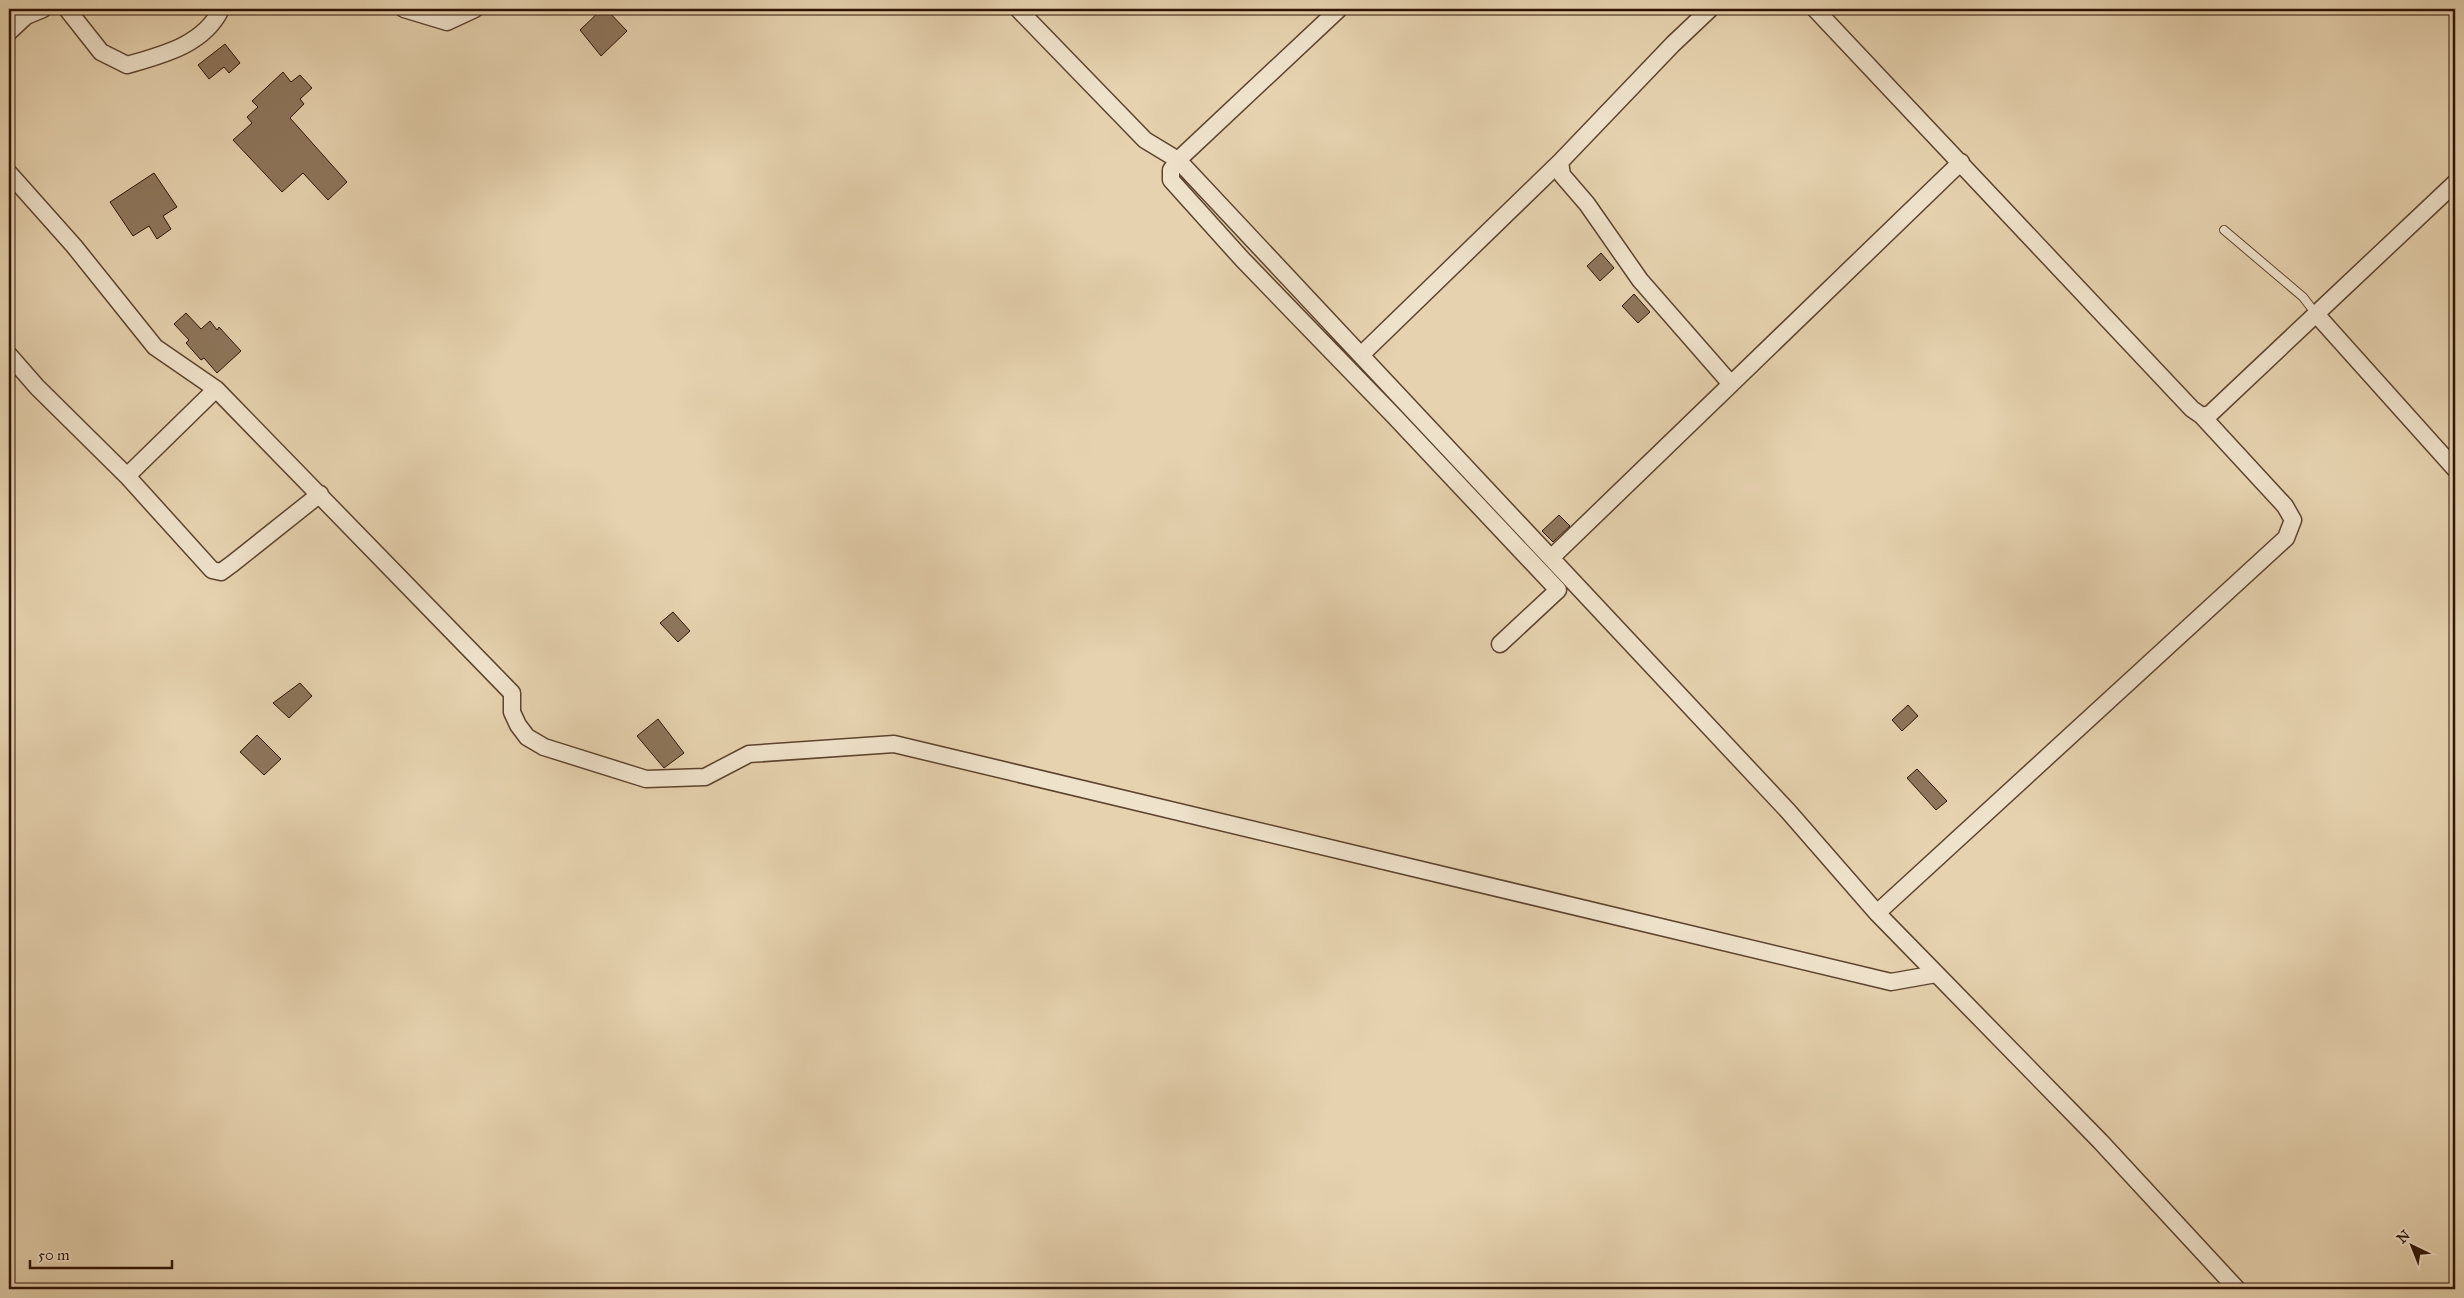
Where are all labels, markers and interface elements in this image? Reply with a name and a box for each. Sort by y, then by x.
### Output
north arrow [2386,1220,2436,1270]
text: N [2393,1227,2414,1247]
scale bar [30,1238,172,1270]
text: 50 m [38,1246,70,1264]

